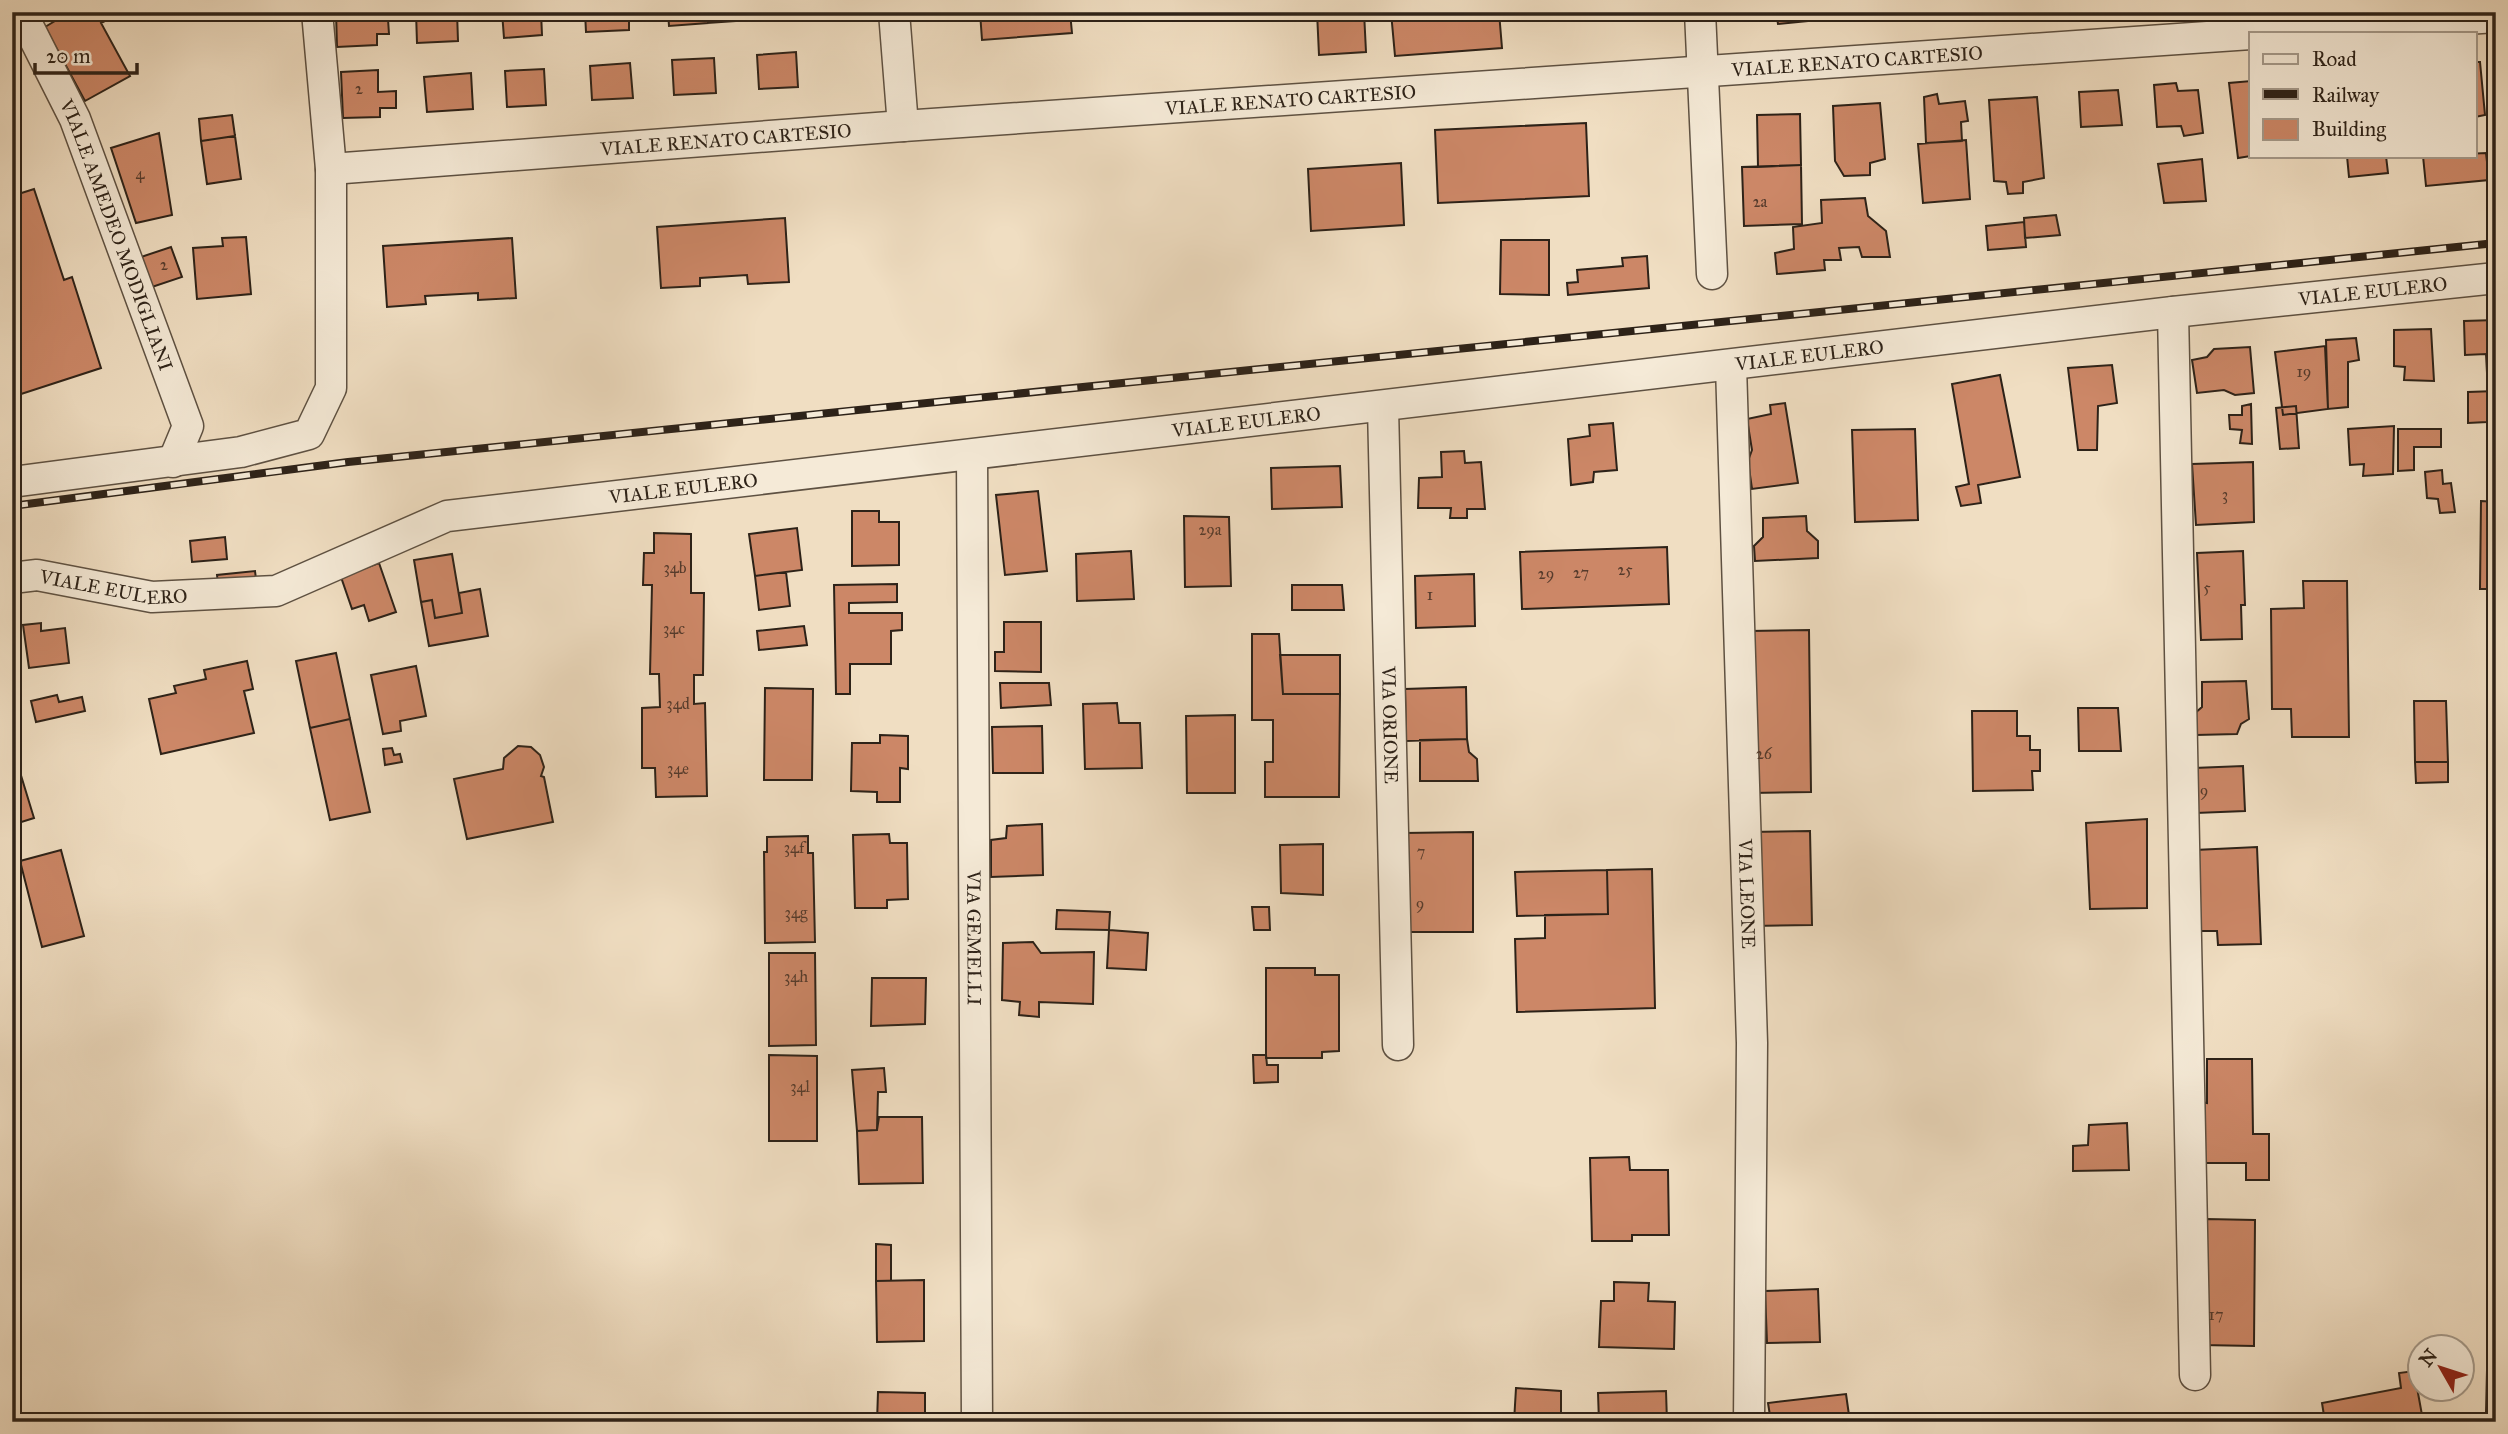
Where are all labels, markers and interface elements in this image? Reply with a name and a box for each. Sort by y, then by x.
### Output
scale bar [35,32,136,76]
legend [2249,32,2476,158]
street label: VIALE RENATO CARTESIO [1730,41,1984,81]
text: 20 m [46,43,91,69]
text: Road [2312,46,2357,72]
house number: 2 [355,79,363,98]
street label: VIALE RENATO CARTESIO [1163,80,1417,120]
text: Railway [2312,82,2380,108]
street label: VIALE AMEDEO MODIGLIANI [54,94,178,374]
text: Building [2312,116,2386,142]
street label: VIALE RENATO CARTESIO [599,119,852,161]
house number: 4 [136,164,146,183]
house number: 2a [1753,192,1768,211]
house number: 2 [160,255,168,274]
street label: VIALE EULERO [2296,272,2448,311]
street label: VIALE EULERO [1733,335,1885,376]
house number: 19 [2297,362,2311,381]
street label: VIALE EULERO [1170,402,1322,442]
street label: VIALE EULERO [607,468,759,509]
house number: 3 [2222,485,2228,504]
house number: 29a [1198,520,1222,539]
house number: 34b [663,558,687,577]
house number: 25 [1617,560,1633,579]
house number: 27 [1573,563,1589,582]
house number: 29 [1538,564,1554,583]
street label: VIALE EULERO [37,565,188,609]
house number: 5 [2203,578,2211,597]
house number: 1 [1427,585,1433,604]
house number: 34c [663,619,685,638]
street label: VIA ORIONE [1377,665,1403,784]
house number: 34d [666,694,690,713]
house number: 26 [1756,744,1773,763]
house number: 34e [667,759,689,778]
house number: 9 [2200,781,2208,800]
street label: VIA LEONE [1734,837,1760,949]
house number: 34f [784,838,807,857]
house number: 7 [1417,842,1425,861]
street label: VIA GEMELLI [962,869,986,1006]
house number: 9 [1416,894,1424,913]
house number: 34g [785,903,808,923]
house number: 34h [784,967,808,986]
house number: 34l [790,1077,810,1096]
house number: 17 [2209,1305,2223,1324]
north arrow [2406,1332,2476,1402]
text: N [2414,1344,2442,1371]

